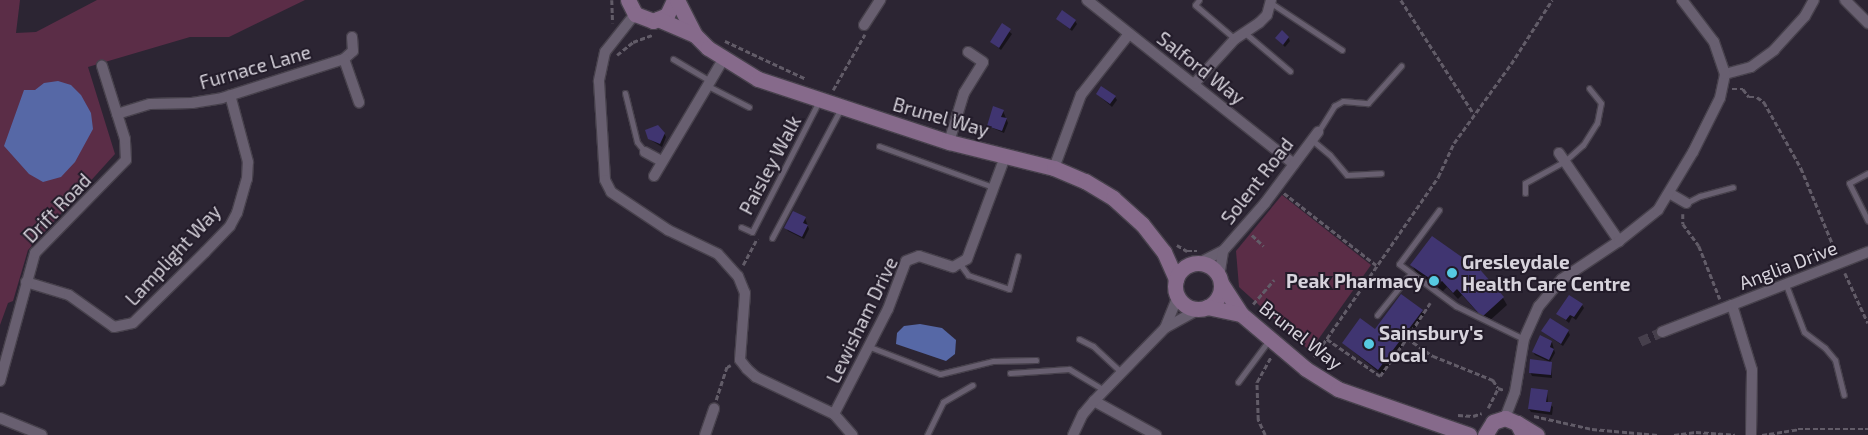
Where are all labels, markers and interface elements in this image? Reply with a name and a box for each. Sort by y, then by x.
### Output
street label: Salford Way [1152,27,1250,109]
street label: Furnace Lane [197,40,313,94]
street label: Brunel Way [890,92,992,142]
street label: Paisley Walk [734,111,806,219]
street label: Solent Road [1216,133,1298,229]
street label: Drift Road [18,169,96,247]
street label: Lamplight Way [120,200,226,310]
street label: Anglia Drive [1736,236,1840,294]
place label: Gresleydale Health Care Centre [1462,251,1631,295]
street label: Lewisham Drive [822,253,902,387]
marker: Gresleydale Health Care Centre [1446,267,1458,279]
place label: Peak Pharmacy [1286,270,1424,292]
marker: Peak Pharmacy [1428,275,1440,287]
street label: Brunel Way [1255,295,1347,375]
place label: Sainsbury's Local [1379,322,1483,366]
marker: Sainsbury's Local [1363,338,1375,350]

